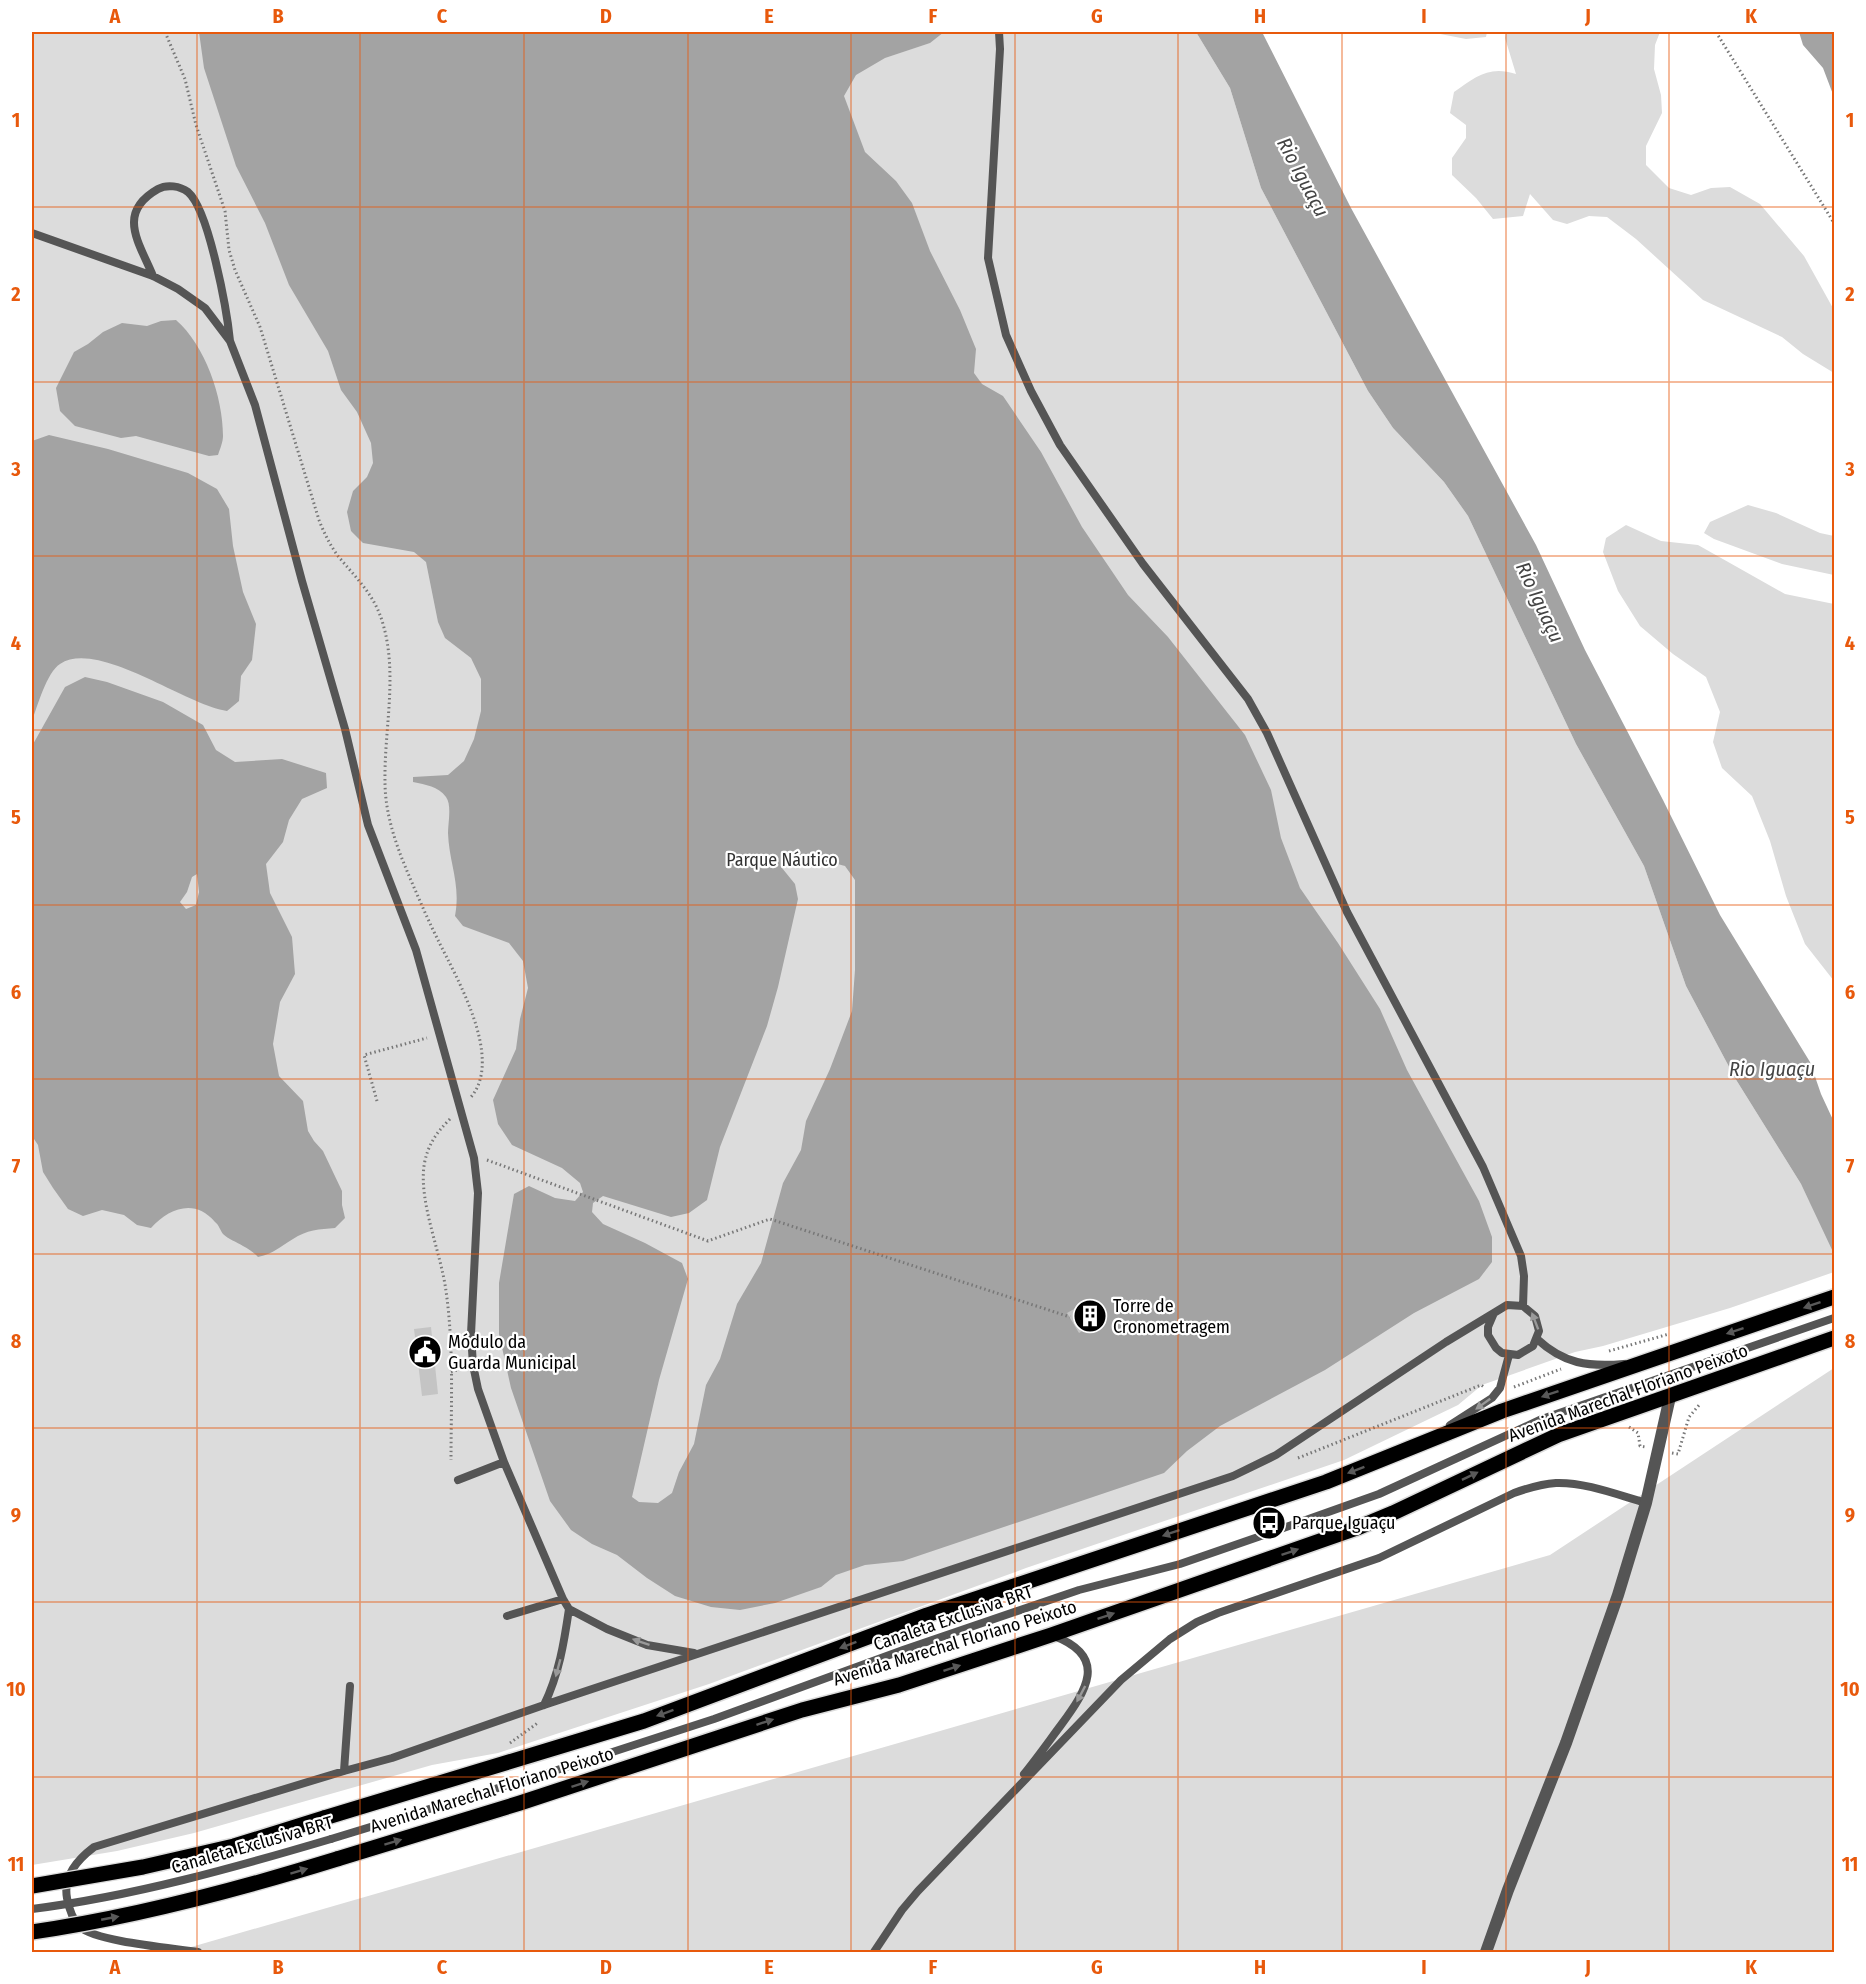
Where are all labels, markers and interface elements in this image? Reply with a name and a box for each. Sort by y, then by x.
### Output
text: A [109,4,122,28]
text: B [272,4,284,28]
text: C [437,4,448,28]
text: D [600,4,612,28]
text: E [764,4,774,28]
text: F [929,4,938,28]
text: G [1091,4,1103,28]
text: H [1254,4,1266,28]
text: I [1421,4,1427,28]
text: J [1584,4,1591,28]
text: K [1745,4,1757,28]
text: 1 [12,108,20,132]
text: 1 [1846,108,1854,132]
water label: Rio Iguaçu [1272,133,1334,221]
text: 2 [10,282,21,306]
text: 2 [1844,282,1855,306]
text: 3 [10,457,21,481]
text: 3 [1844,457,1855,481]
water label: Rio Iguaçu [1511,558,1569,646]
text: 4 [11,631,21,655]
text: 4 [1845,631,1855,655]
text: 5 [11,805,21,829]
text: 5 [1845,805,1855,829]
park label: Parque Náutico [726,849,838,871]
text: 6 [11,980,21,1004]
text: 6 [1845,980,1855,1004]
water label: Rio Iguaçu [1729,1057,1815,1081]
text: 7 [12,1154,21,1178]
text: 7 [1846,1154,1855,1178]
place label: Torre de Cronometragem [1113,1295,1230,1338]
building icon: Torre de Cronometragem [1072,1298,1108,1334]
one-way arrow [1803,1300,1821,1310]
one-way arrow [1530,1312,1540,1330]
one-way arrow [1725,1326,1743,1336]
text: 8 [11,1329,22,1353]
text: 8 [1845,1329,1856,1353]
place label: Módulo da Guarda Municipal [448,1331,577,1374]
public building icon: Módulo da Guarda Municipal [407,1334,443,1370]
street label: Avenida Marechal Floriano Peixoto [1505,1339,1751,1447]
one-way arrow [1541,1389,1559,1399]
one-way arrow [1475,1398,1490,1410]
one-way arrow [1346,1465,1364,1475]
one-way arrow [1461,1472,1479,1482]
text: 9 [11,1503,21,1527]
text: 9 [1845,1503,1855,1527]
bus stop icon: Parque Iguaçu [1251,1505,1287,1541]
place label: Parque Iguaçu [1292,1512,1395,1534]
one-way arrow [1162,1529,1180,1539]
one-way arrow [1281,1546,1299,1556]
street label: Canaleta Exclusiva BRT [870,1580,1036,1656]
street label: Avenida Marechal Floriano Peixoto [831,1595,1079,1691]
one-way arrow [1097,1610,1115,1620]
one-way arrow [632,1637,650,1647]
one-way arrow [839,1641,857,1650]
one-way arrow [553,1659,563,1677]
one-way arrow [943,1662,961,1672]
text: 10 [6,1677,26,1701]
text: 10 [1840,1677,1860,1701]
one-way arrow [1076,1686,1086,1703]
one-way arrow [656,1709,674,1719]
one-way arrow [756,1717,774,1727]
street label: Avenida Marechal Floriano Peixoto [368,1742,616,1838]
one-way arrow [571,1778,589,1788]
street label: Canaleta Exclusiva BRT [169,1811,336,1879]
one-way arrow [384,1837,402,1846]
text: 11 [8,1852,24,1876]
text: 11 [1842,1852,1858,1876]
one-way arrow [290,1866,308,1875]
one-way arrow [101,1913,119,1923]
text: A [109,1955,122,1979]
text: B [272,1955,284,1979]
text: C [437,1955,448,1979]
text: D [600,1955,612,1979]
text: E [764,1955,774,1979]
text: F [929,1955,938,1979]
text: G [1091,1955,1103,1979]
text: H [1254,1955,1266,1979]
text: I [1421,1955,1427,1979]
text: J [1584,1955,1591,1979]
text: K [1745,1955,1757,1979]

